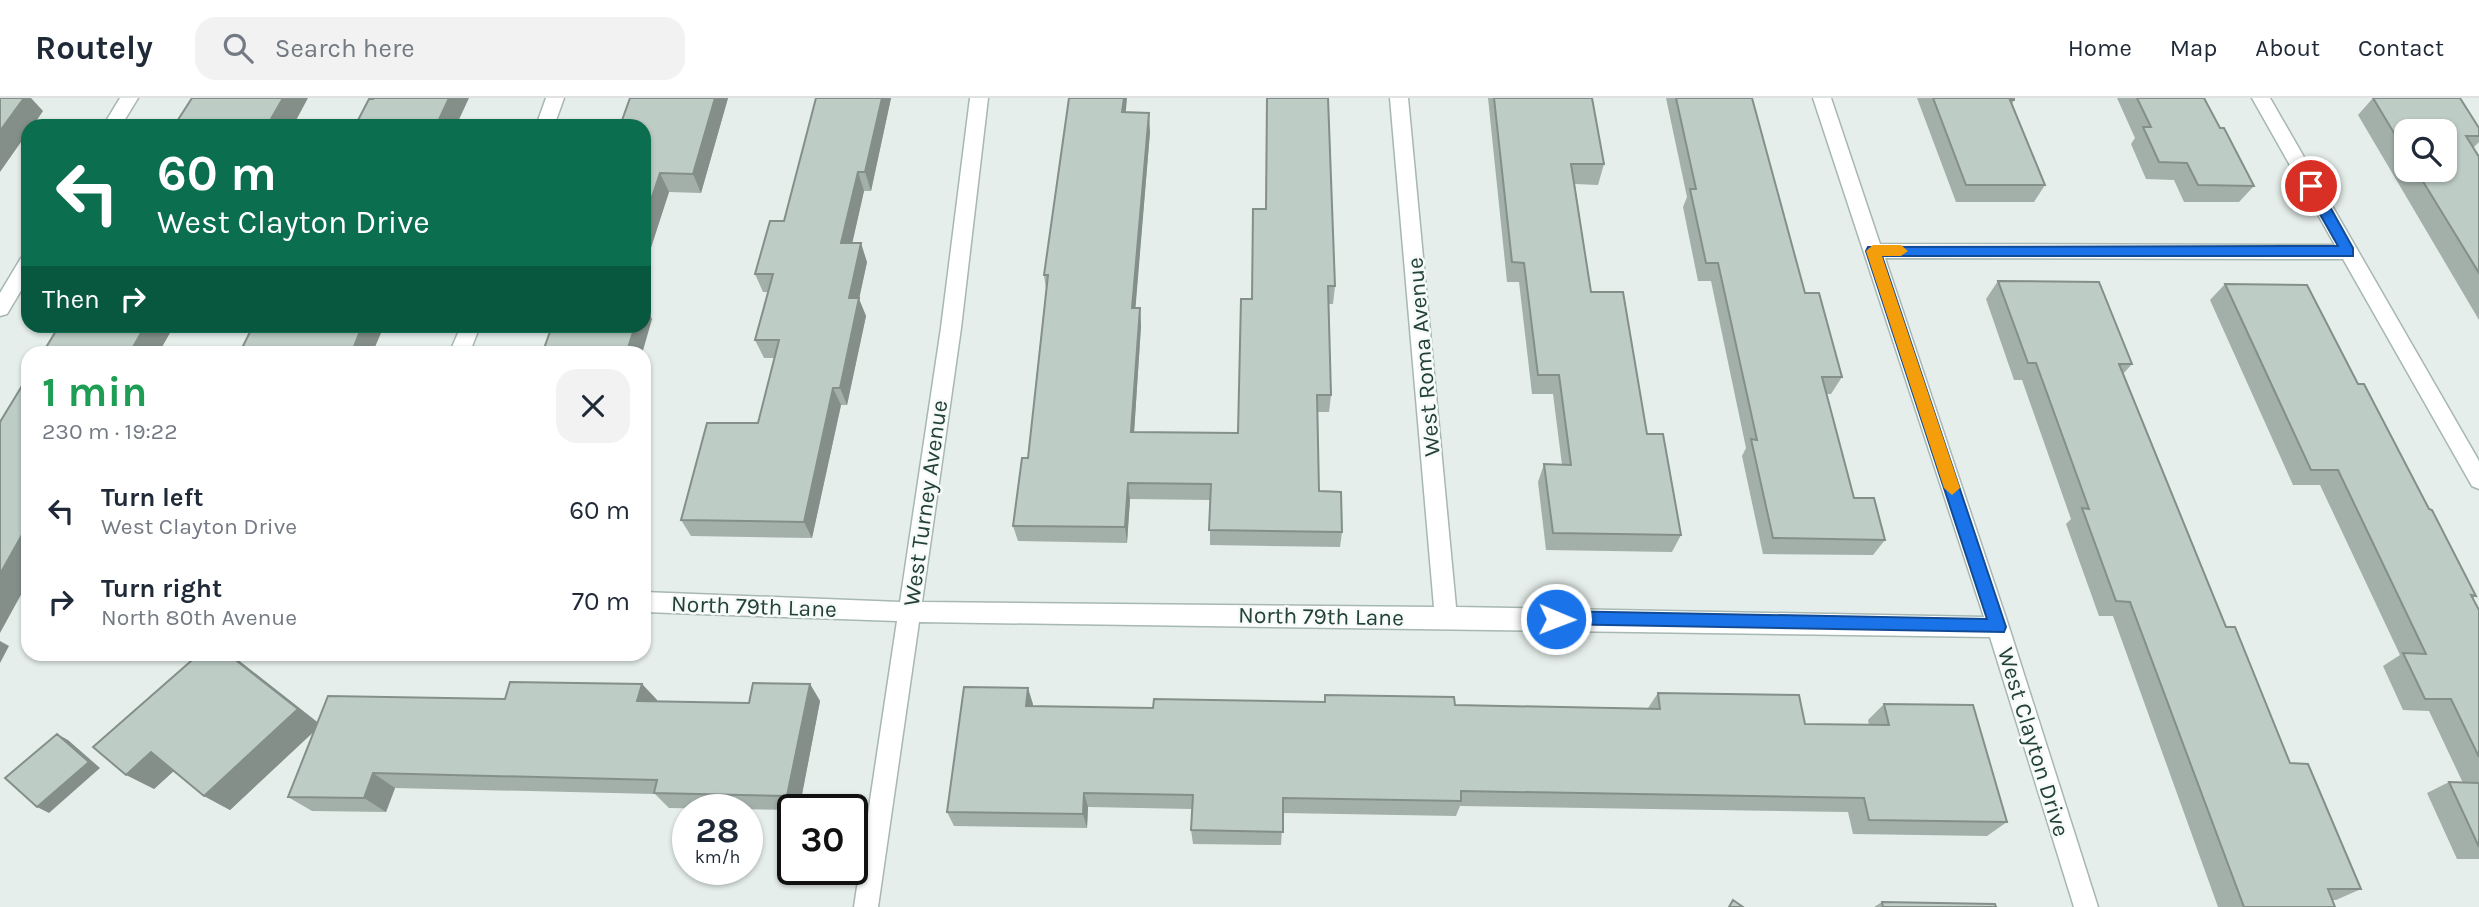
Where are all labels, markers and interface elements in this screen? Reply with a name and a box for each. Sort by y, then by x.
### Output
search box [195,17,685,80]
text: Routely [35,29,153,67]
icon: search [219,29,257,67]
text: Search here [275,33,415,64]
text: Home [2068,34,2132,62]
text: Map [2170,34,2217,62]
text: About [2255,34,2320,62]
text: Contact [2358,34,2444,62]
map controls [2394,119,2457,182]
button: search [2394,119,2457,182]
text: 60 m [157,145,277,202]
icon: left [42,147,133,238]
pin [2281,156,2341,216]
icon: arrive [2292,167,2330,205]
text: West Clayton Drive [157,204,430,241]
street label: West Roma Avenue [1401,256,1446,458]
icon: right [114,280,152,318]
text: Then [42,284,100,315]
text: 1 min [42,367,147,417]
button: close [556,369,630,443]
street label: West Turney Avenue [898,398,953,608]
text: 230 m · 19:22 [42,418,177,445]
text: Turn left [101,482,203,513]
icon: left [42,492,80,530]
text: 60 m [569,495,630,526]
text: West Clayton Drive [101,513,297,540]
text: Turn right [101,573,222,604]
position arrow [1519,582,1593,656]
icon: right [42,583,80,621]
text: 70 m [572,586,630,617]
street label: North 79th Lane [671,590,837,623]
street label: North 79th Lane [1238,602,1404,631]
text: North 80th Avenue [101,604,297,631]
street label: West Clayton Drive [1992,644,2075,840]
speed limit sign: 30 [777,794,868,885]
text: 28 [696,810,739,851]
text: km/h [695,846,740,868]

